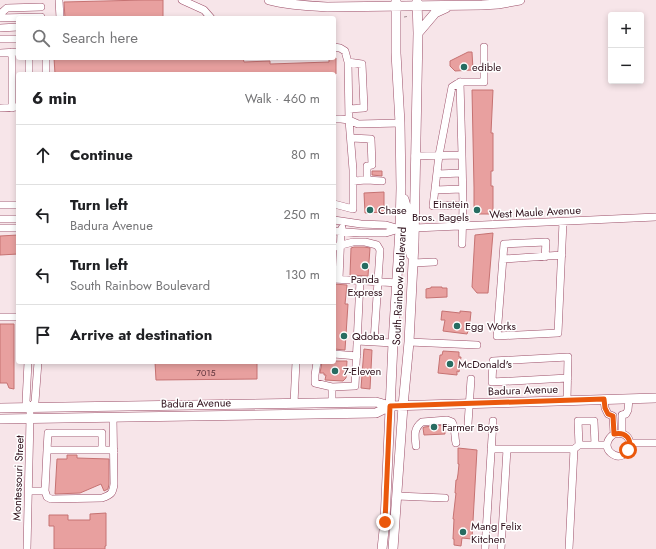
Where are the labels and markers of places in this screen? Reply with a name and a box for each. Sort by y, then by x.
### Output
place label: edible [472,59,502,75]
marker: edible [459,62,469,72]
place label: Einstein Bros. Bagels [412,196,470,225]
place label: Chase [378,202,407,218]
marker: Chase [365,205,375,215]
marker: Einstein Bros. Bagels [472,205,482,215]
marker: Panda Express [360,261,370,271]
place label: Panda Express [347,271,383,300]
place label: Egg Works [465,318,517,334]
marker: Egg Works [452,321,462,331]
place label: Qdoba [352,328,385,344]
marker: Qdoba [339,331,349,341]
place label: McDonald's [458,356,513,372]
marker: McDonald's [445,359,455,369]
place label: 7-Eleven [343,363,381,379]
marker: 7-Eleven [330,366,340,376]
place label: Farmer Boys [442,419,499,435]
marker: Farmer Boys [429,422,439,432]
place label: Mang Felix Kitchen [471,518,522,547]
marker: Mang Felix Kitchen [458,527,468,537]

